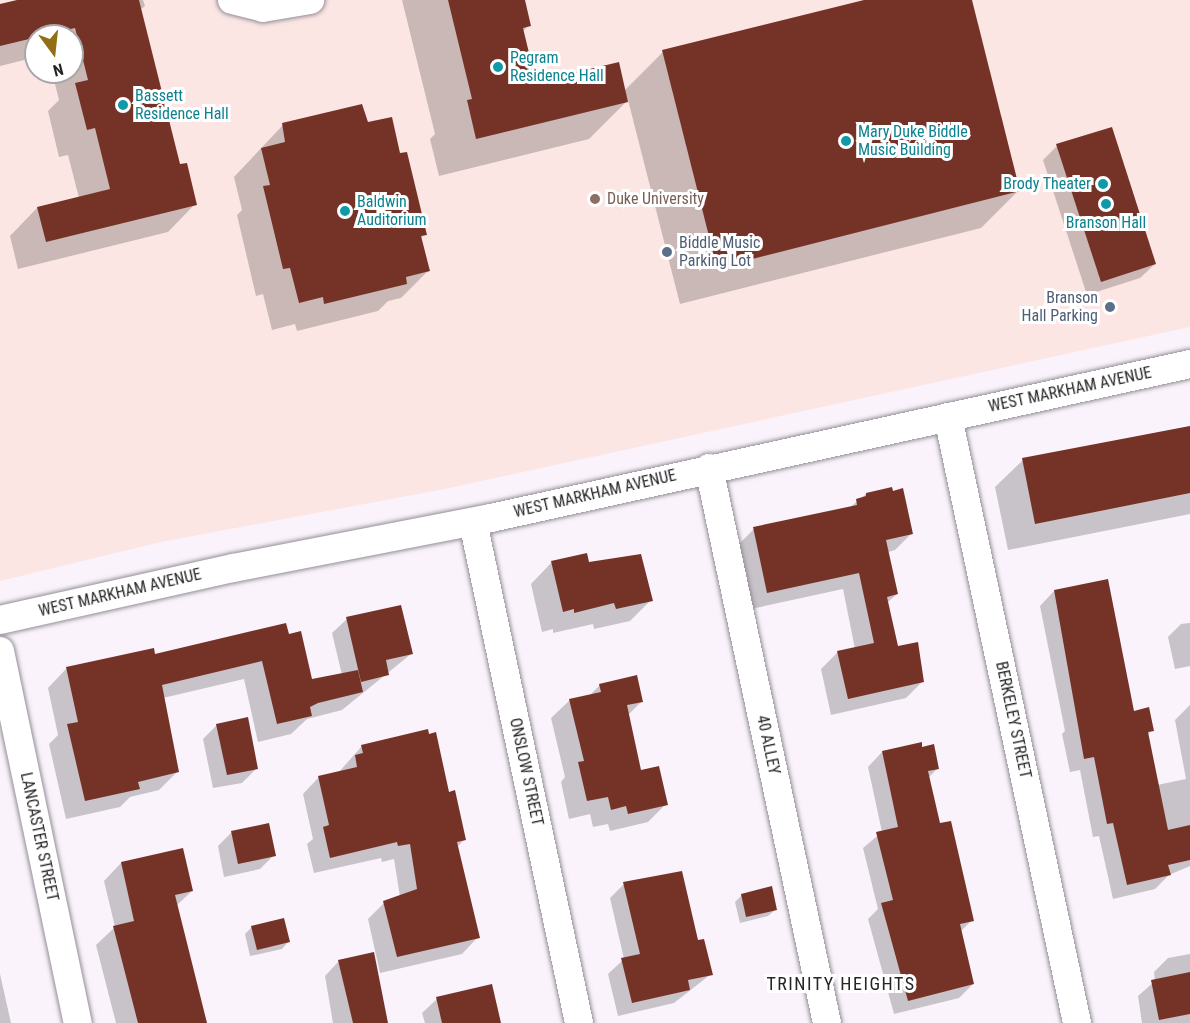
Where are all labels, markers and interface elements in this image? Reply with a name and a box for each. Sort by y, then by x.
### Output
north arrow [24,24,84,84]
place label: Pegram Residence Hall [510,48,604,86]
text: N [51,59,65,80]
marker: Pegram Residence Hall [491,60,505,74]
place label: Bassett Residence Hall [135,86,229,124]
marker: Bassett Residence Hall [116,98,130,112]
place label: Mary Duke Biddle Music Building [858,122,968,160]
marker: Mary Duke Biddle Music Building [839,134,853,148]
place label: Brody Theater [1003,174,1091,194]
marker: Brody Theater [1096,177,1110,191]
place label: Duke University [607,189,704,209]
place label: Baldwin Auditorium [357,192,426,230]
marker: Duke University [588,192,602,206]
marker: Branson Hall [1099,197,1113,211]
marker: Baldwin Auditorium [338,204,352,218]
place label: Branson Hall [1066,213,1146,233]
place label: Biddle Music Parking Lot [679,233,760,271]
marker: Biddle Music Parking Lot [660,245,674,259]
place label: Branson Hall Parking [1022,288,1098,326]
marker: Branson Hall Parking [1103,300,1117,314]
street label: WEST MARKHAM AVENUE [987,363,1153,417]
street label: WEST MARKHAM AVENUE [512,466,678,522]
street label: WEST MARKHAM AVENUE [37,565,203,621]
street label: BERKELEY STREET [991,660,1035,780]
street label: 40 ALLEY [752,714,784,776]
street label: ONSLOW STREET [505,716,547,828]
street label: LANCASTER STREET [16,771,62,903]
district label: TRINITY HEIGHTS [766,973,916,995]

